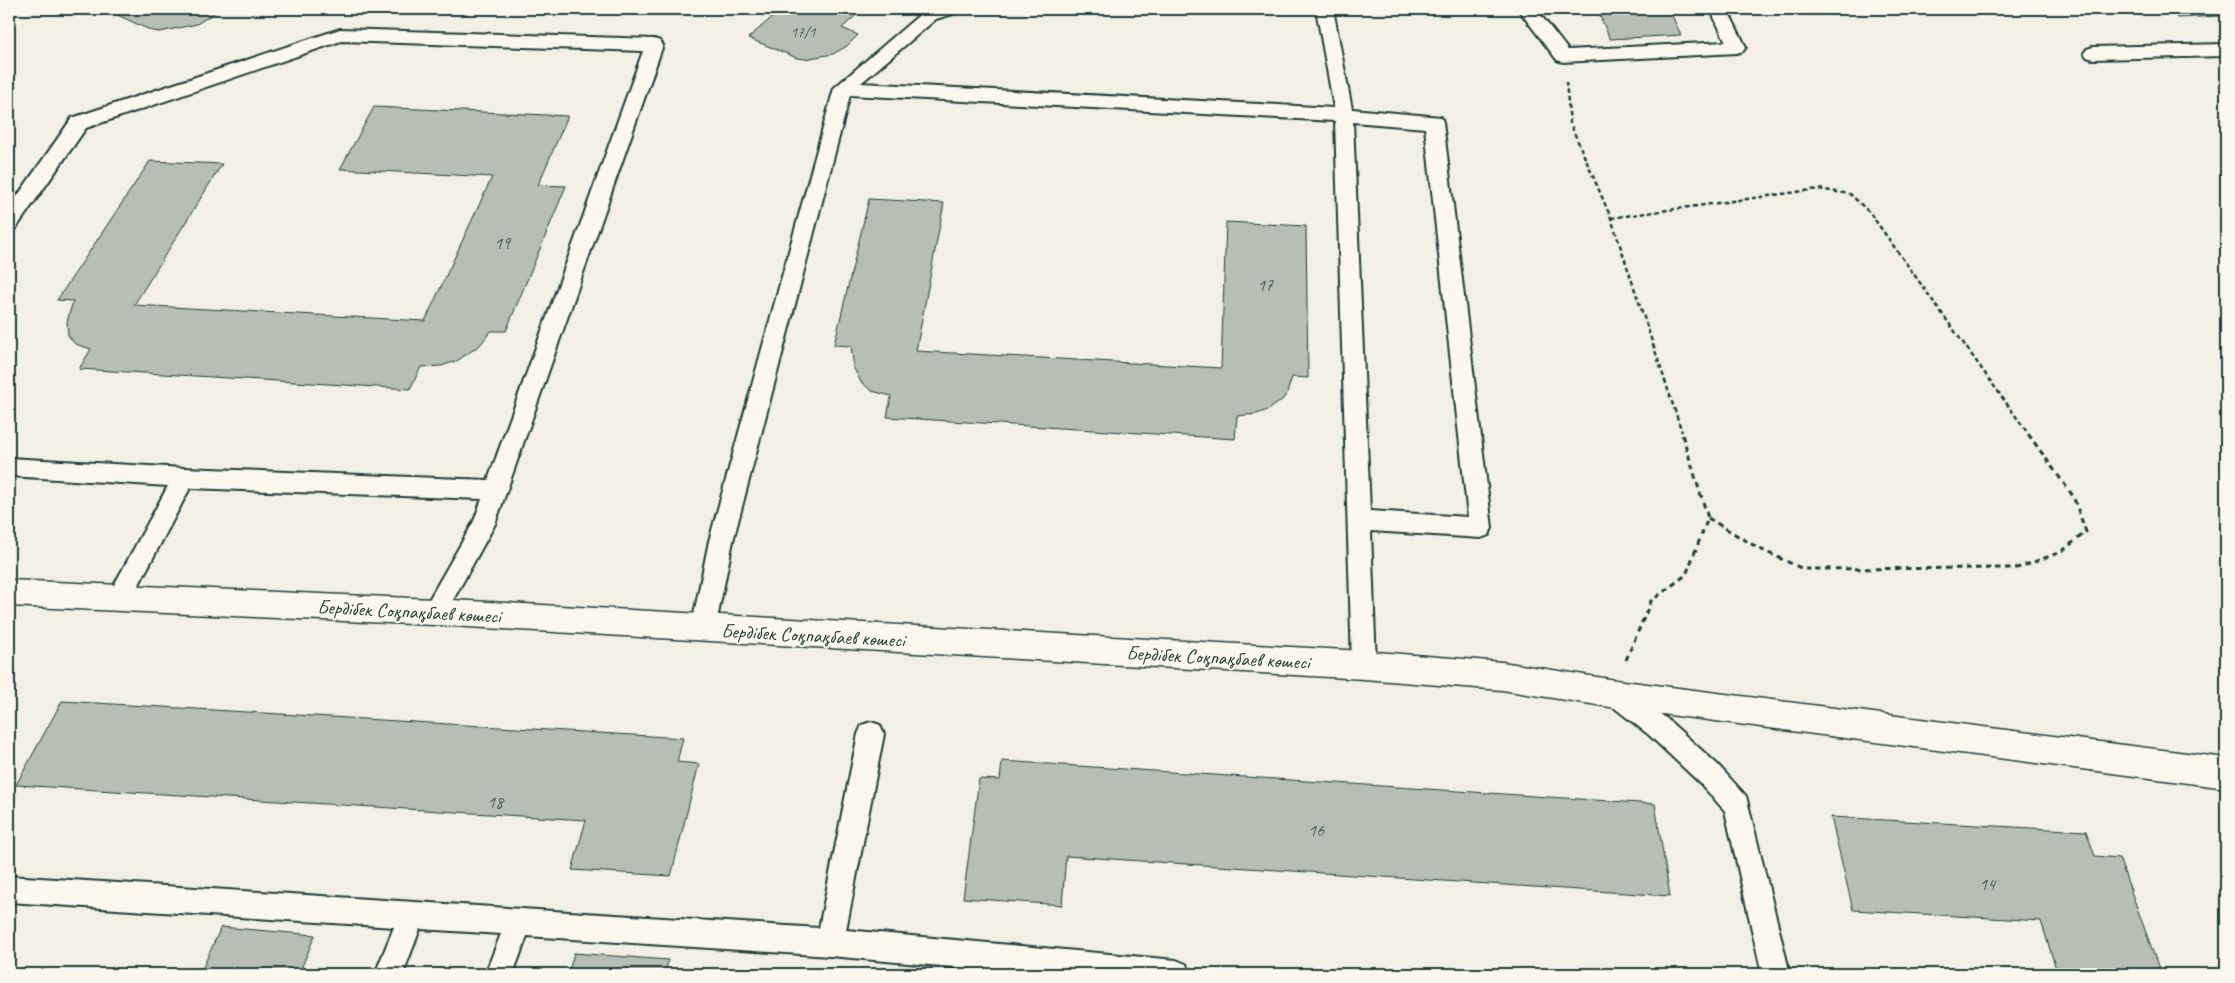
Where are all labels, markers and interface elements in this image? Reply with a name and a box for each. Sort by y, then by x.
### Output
house number: 17/1 [790,23,817,42]
house number: 19 [494,232,512,254]
house number: 17 [1257,274,1274,296]
street label: Бердібек Соқпақбаев көшесі [317,594,504,629]
street label: Бердібек Соқпақбаев көшесі [721,618,908,653]
street label: Бердібек Соқпақбаев көшесі [1126,640,1313,675]
house number: 18 [487,791,505,813]
house number: 16 [1308,819,1325,841]
house number: 14 [1979,873,1997,895]

